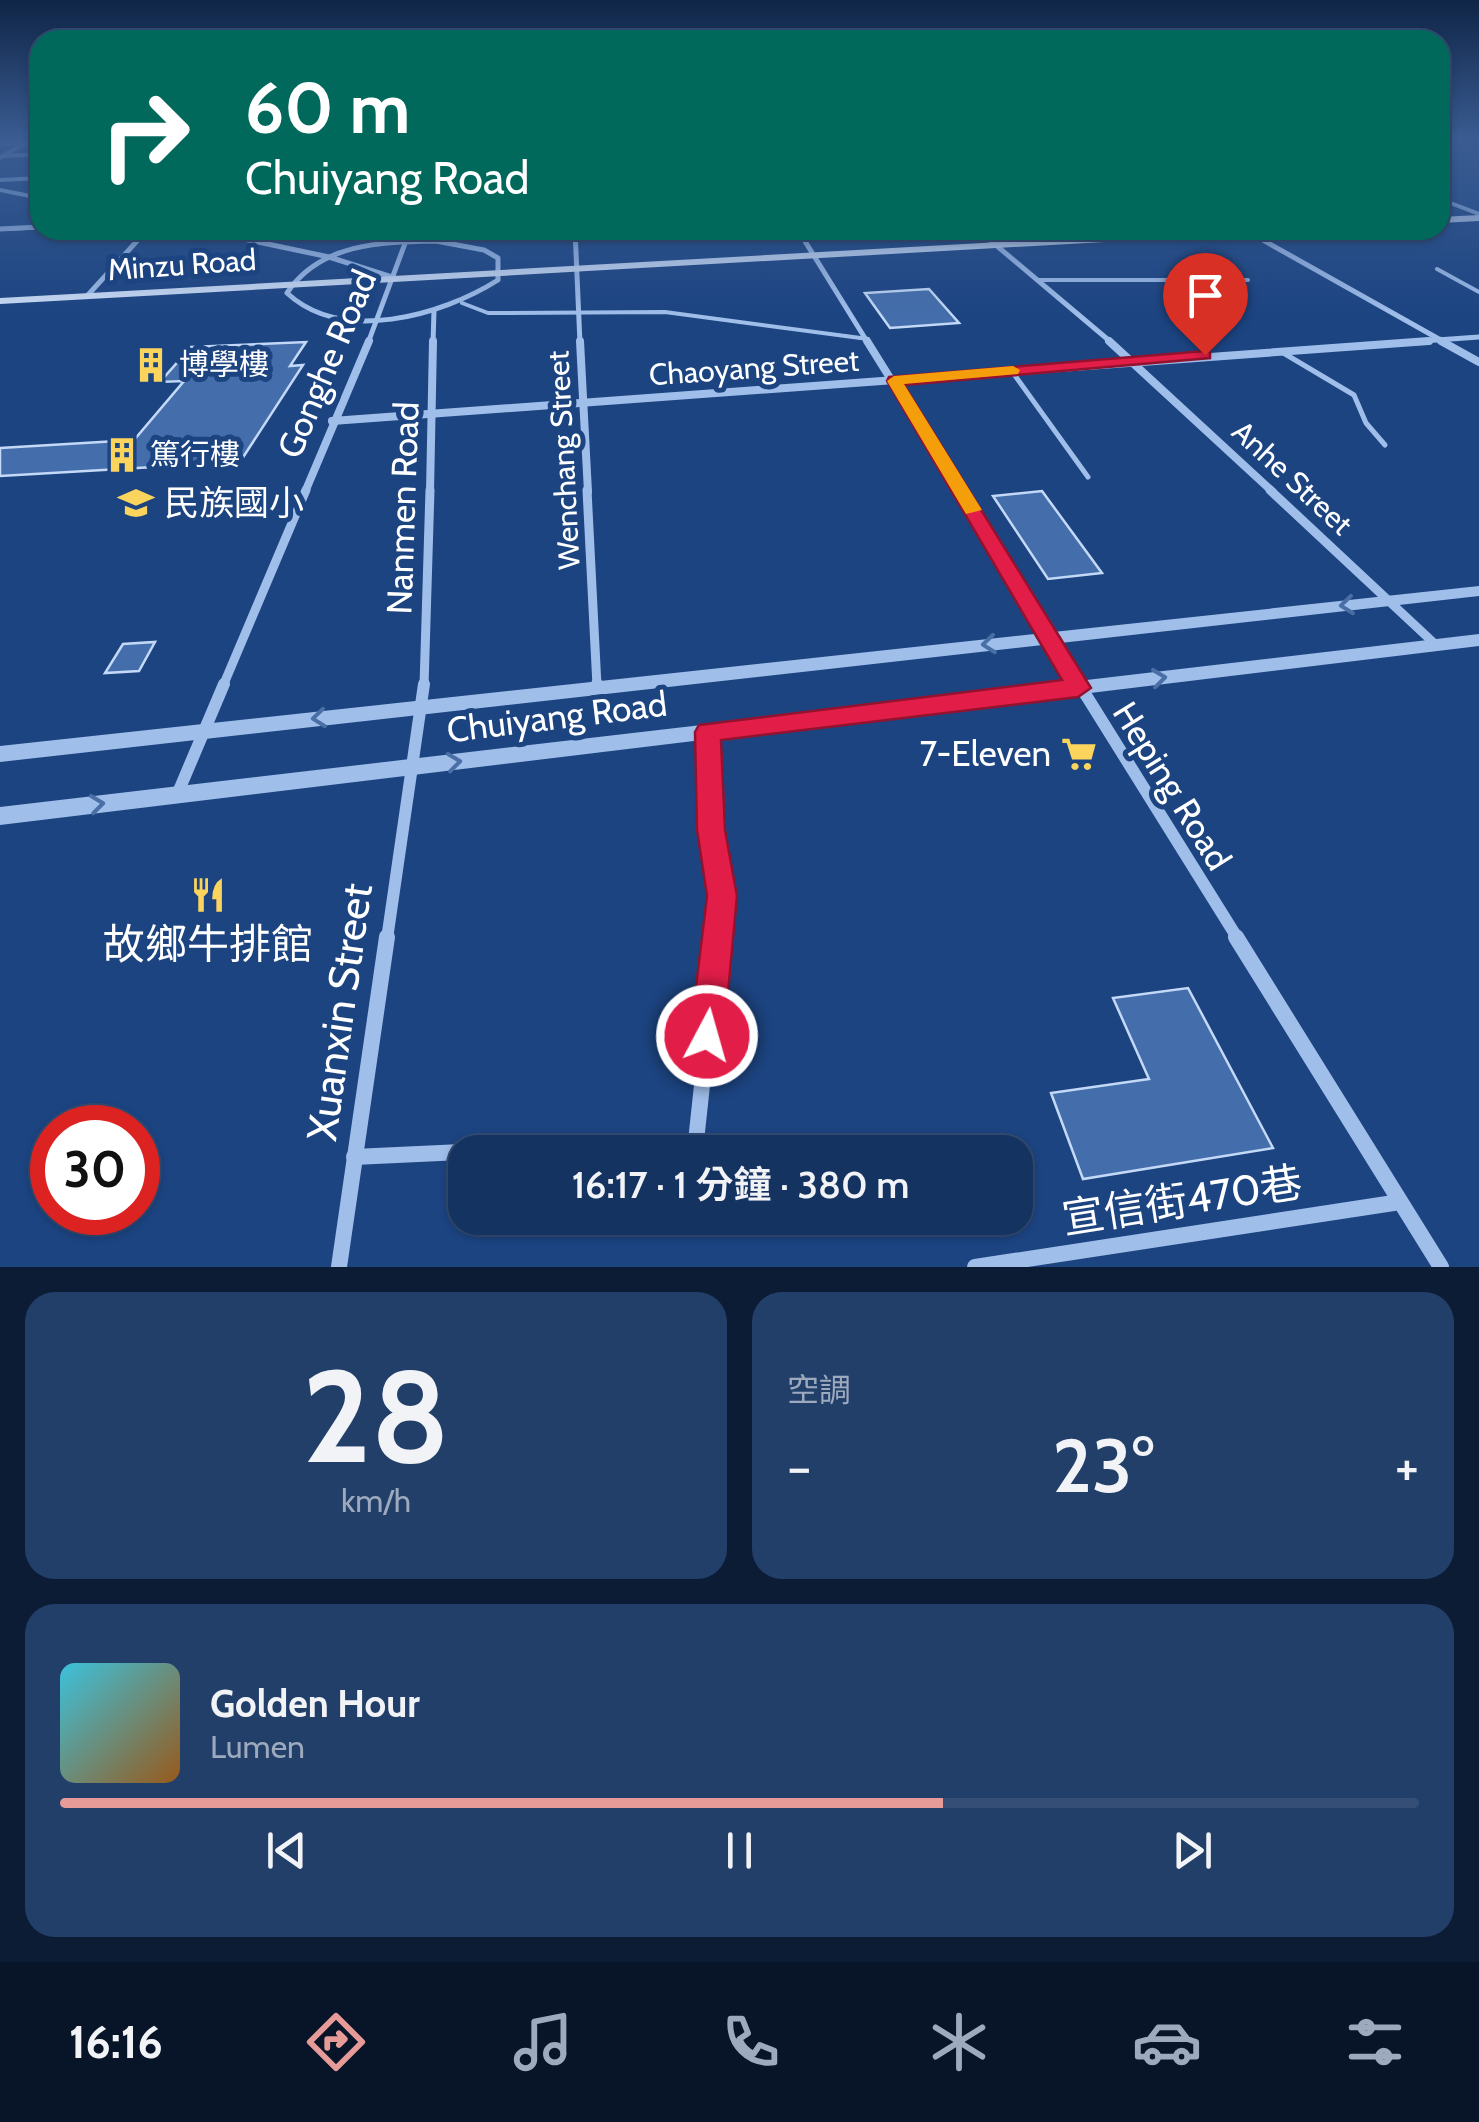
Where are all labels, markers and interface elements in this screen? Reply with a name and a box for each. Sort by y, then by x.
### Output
text: 60 m [245,65,410,151]
icon: right [80,70,210,200]
text: Chuiyang Road [245,151,530,205]
street label: Minzu Road [106,241,258,288]
pin [1163,253,1248,356]
street label: Gonghe Road [268,263,385,464]
icon: arrive [1178,268,1233,323]
street label: Chaoyang Street [648,342,860,393]
building icon: 博學樓 [132,346,170,384]
place label: 博學樓 [179,346,269,383]
street label: Wenchang Street [539,350,588,570]
street label: Nanmen Road [377,401,428,615]
street label: Anhe Street [1225,413,1360,543]
building icon: 篤行樓 [103,436,141,474]
place label: 篤行樓 [150,436,240,473]
place label: 民族國小 [164,481,304,524]
school or university icon: 民族國小 [117,484,155,522]
one-way arrow [1339,594,1355,615]
one-way arrow [981,633,997,654]
one-way arrow [1152,668,1168,689]
street label: Chuiyang Road [444,682,669,751]
street label: Heping Road [1104,694,1241,878]
one-way arrow [310,707,326,728]
place label: 7-Eleven [920,732,1051,775]
supermarket icon: 7-Eleven [1060,735,1098,773]
one-way arrow [447,752,463,773]
one-way arrow [88,795,105,816]
restaurant icon: 故鄉牛排館 [189,876,227,914]
street label: Xuanxin Street [295,880,383,1144]
place label: 故鄉牛排館 [103,918,313,970]
position arrow [655,984,759,1088]
speed limit sign: 30 [30,1105,160,1235]
street label: 宣信街470巷 [1058,1155,1306,1245]
text: 16:17 · 1 分鐘 · 380 m [572,1161,909,1208]
text: 28 [302,1337,450,1495]
text: 空調 [787,1370,851,1409]
text: 23° [1052,1420,1154,1511]
text: − [787,1433,811,1500]
text: + [1395,1433,1419,1500]
text: km/h [341,1481,411,1520]
text: Golden Hour [210,1680,420,1727]
text: Lumen [210,1727,305,1766]
icon: previous [259,1823,314,1878]
icon: pause [712,1823,767,1878]
icon: next [1165,1823,1220,1878]
icon: directions [301,2007,371,2077]
icon: music [508,2007,578,2077]
icon: phone [716,2007,786,2077]
icon: climate [924,2007,994,2077]
icon: car [1132,2007,1202,2077]
icon: filters [1340,2007,1410,2077]
text: 16:16 [69,2015,163,2069]

